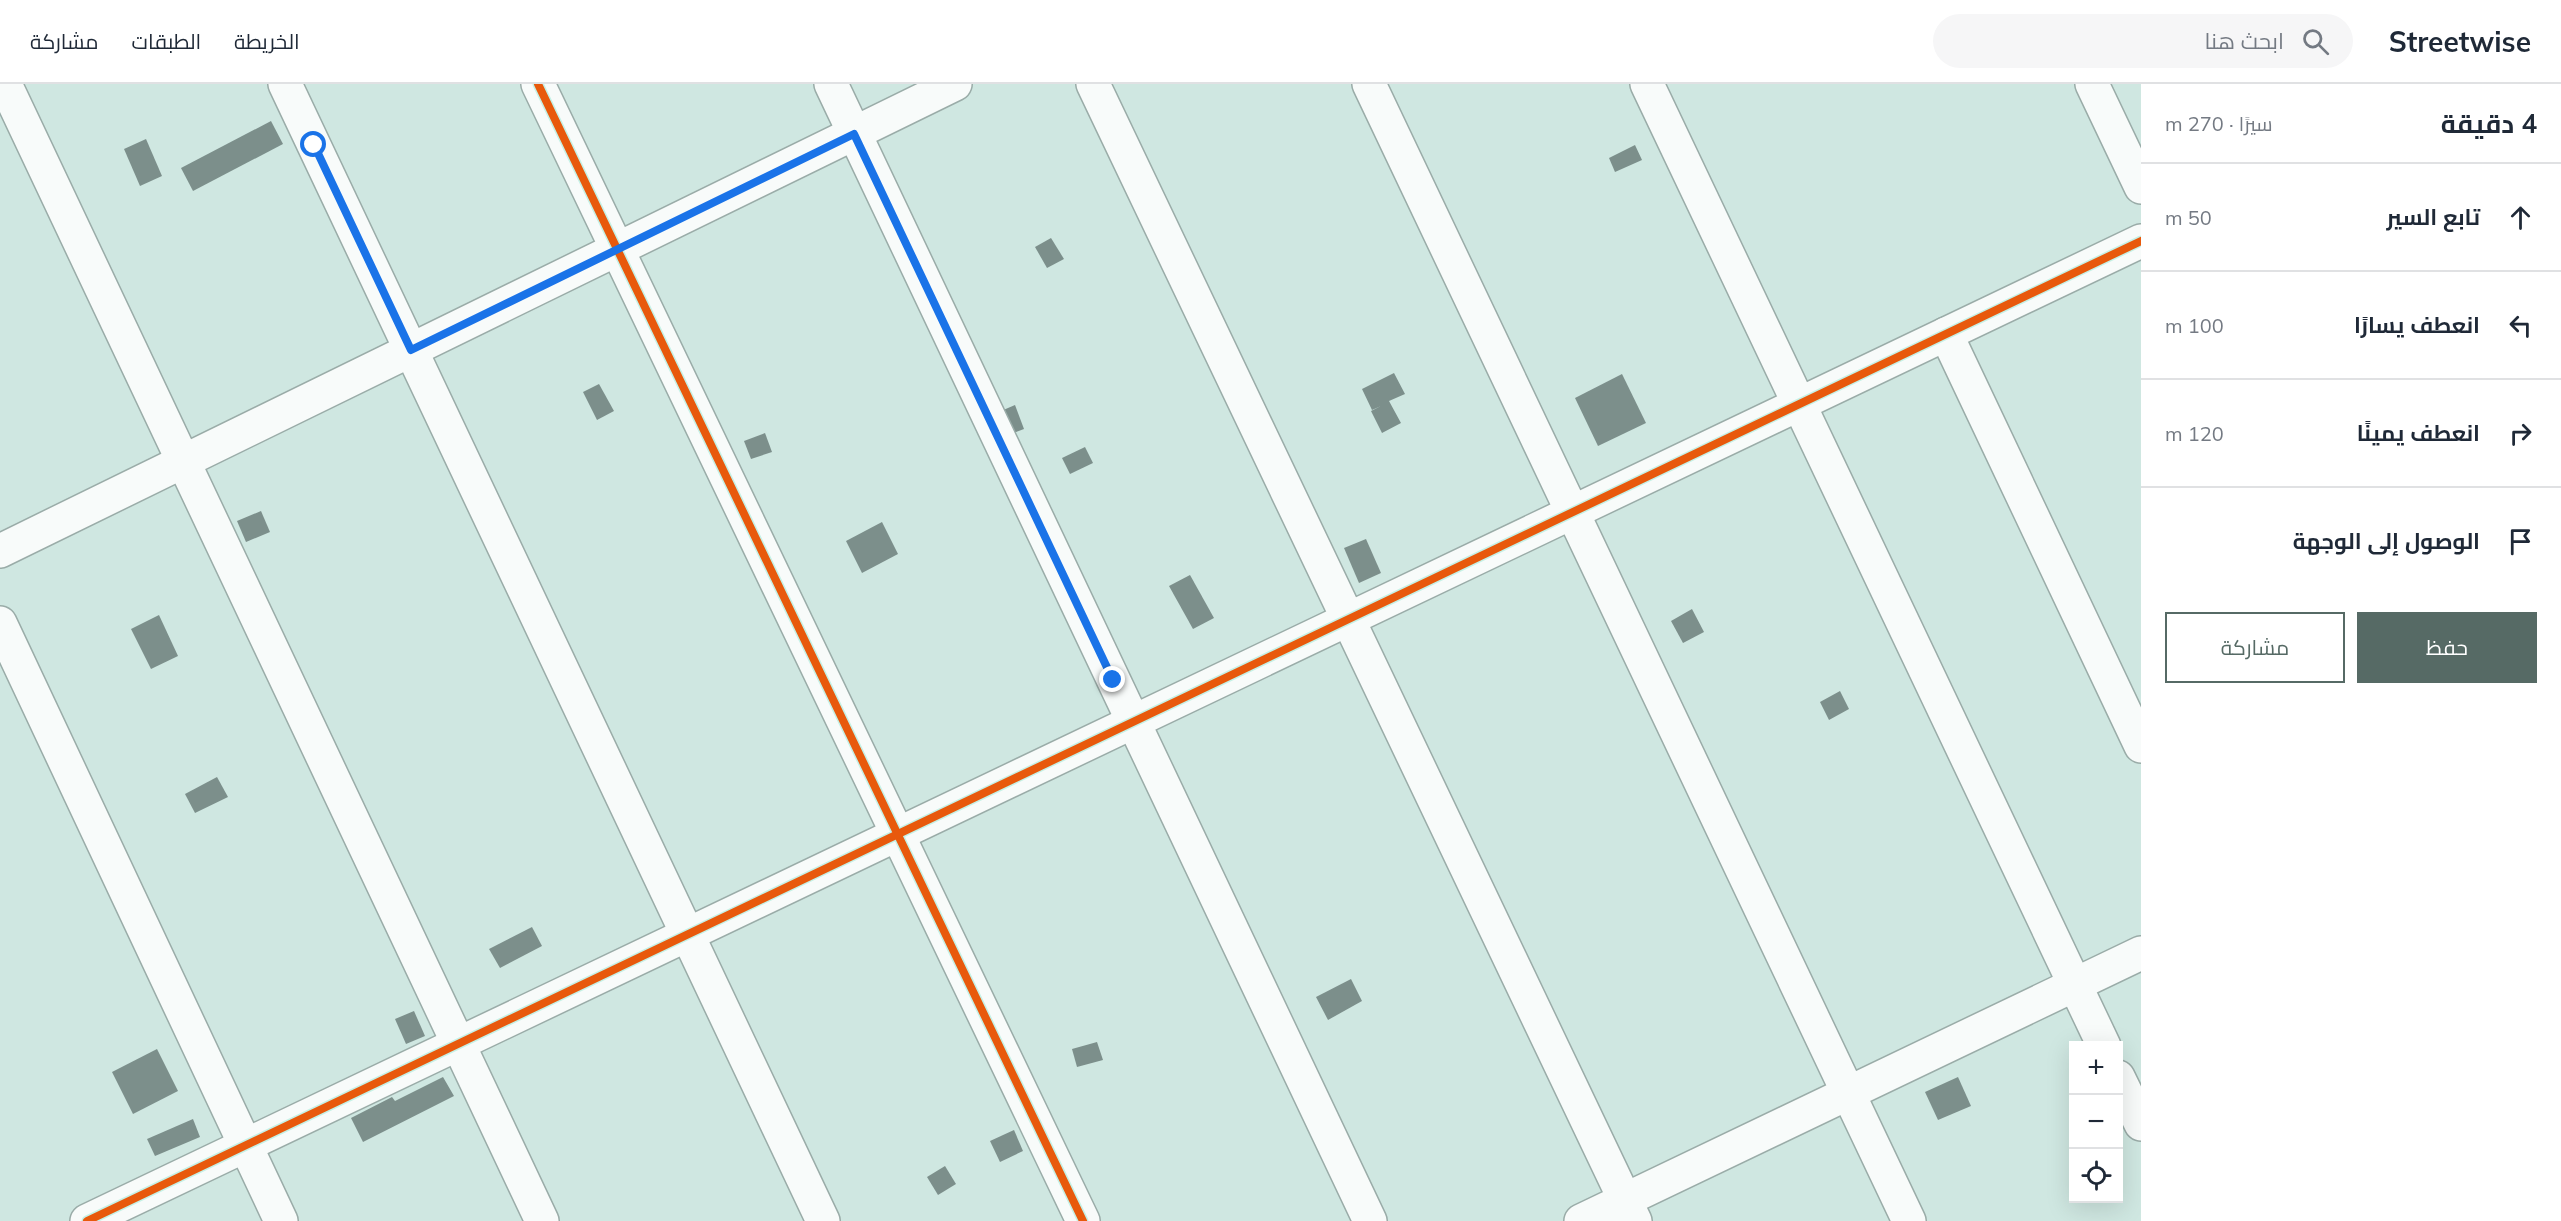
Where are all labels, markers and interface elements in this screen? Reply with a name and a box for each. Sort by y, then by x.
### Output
search box [1933,14,2353,68]
text: Streetwise [2389,24,2531,59]
icon: search [2299,25,2332,58]
text: ابحث هنا [2205,27,2284,55]
text: مشاركة [30,28,99,54]
text: الطبقات [132,28,201,54]
text: الخريطة [234,28,300,54]
text: 4 دقيقة [2441,107,2537,140]
text: سيرًا · 270 m [2165,111,2273,136]
route start [300,131,326,157]
icon: ahead [2504,201,2537,234]
text: تابع السير [2386,203,2480,231]
text: 50 m [2165,205,2212,230]
icon: left [2504,309,2537,342]
text: انعطف يسارًا [2354,311,2480,339]
text: 100 m [2165,313,2224,338]
icon: right [2504,417,2537,450]
text: انعطف يمينًا [2357,419,2480,447]
text: 120 m [2165,421,2224,446]
icon: arrive [2504,525,2537,558]
text: الوصول إلى الوجهة [2293,527,2480,555]
button: مشاركة [2165,612,2345,683]
button: حفظ [2357,612,2537,683]
route end [1099,666,1125,692]
map controls [2069,1041,2123,1203]
button: + [2069,1041,2123,1095]
button: − [2069,1095,2123,1149]
button: locate [2069,1149,2123,1203]

